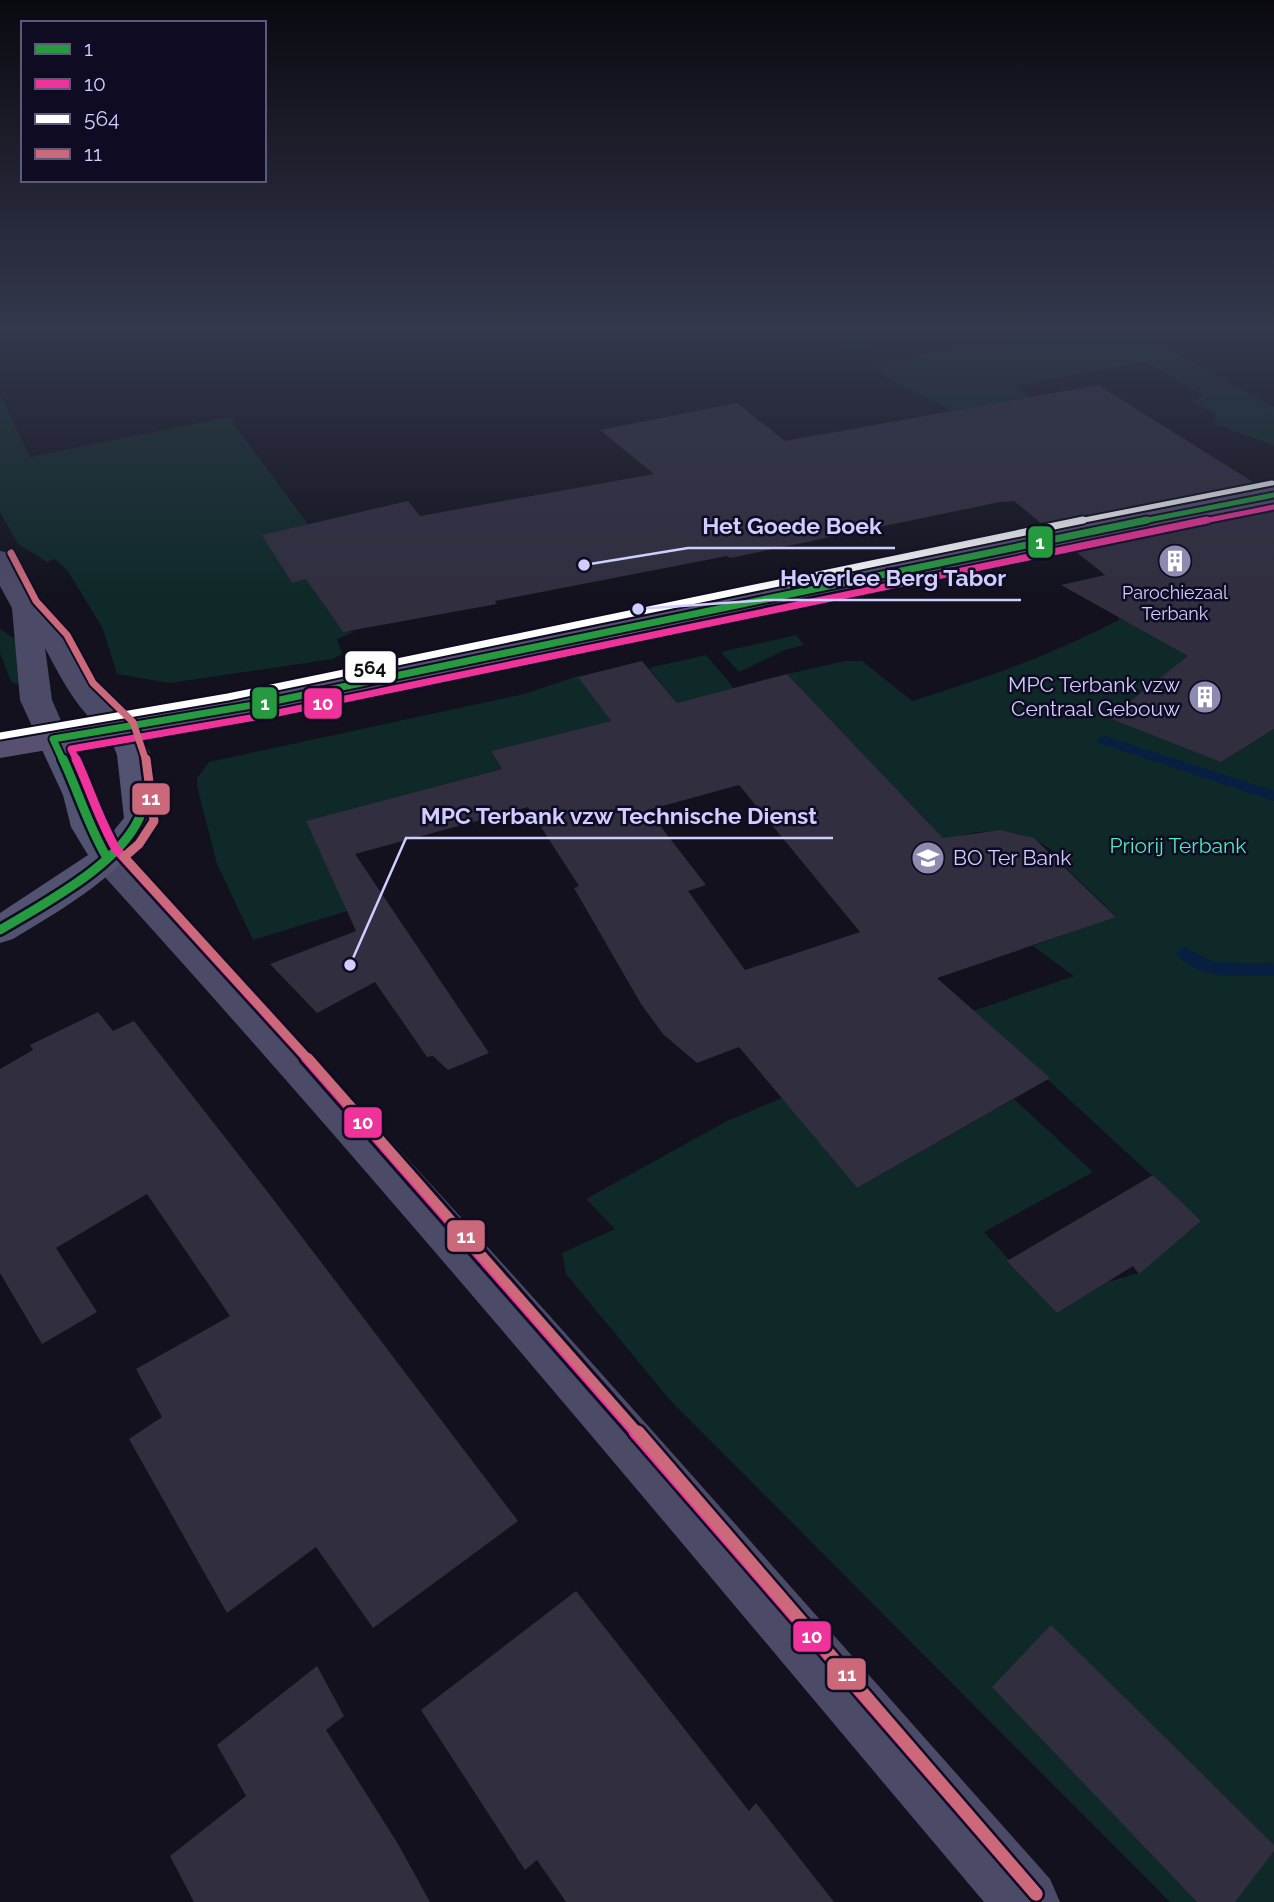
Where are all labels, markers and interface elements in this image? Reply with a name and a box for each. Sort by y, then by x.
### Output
legend [21,21,266,182]
text: 1 [84,36,93,61]
text: 10 [84,71,106,96]
text: 564 [84,106,120,131]
text: 11 [84,141,102,166]
callout: Het Goede Boek [688,504,895,548]
text: Het Goede Boek [702,512,882,539]
line badge: 1 [1027,525,1054,559]
text: 1 [1035,531,1045,553]
building icon: Parochiezaal Terbank [1156,542,1194,580]
callout: Heverlee Berg Tabor [766,556,1021,600]
text: Heverlee Berg Tabor [780,564,1006,591]
place label: Parochiezaal Terbank [1122,582,1228,624]
line badge: 564 [344,650,397,684]
text: 564 [354,656,387,678]
place label: MPC Terbank vzw Centraal Gebouw [1008,672,1180,721]
building icon: MPC Terbank vzw Centraal Gebouw [1186,678,1224,716]
line badge: 1 [251,686,278,720]
line badge: 10 [303,687,343,720]
text: 1 [260,692,270,714]
text: 10 [312,692,334,714]
line badge: 11 [131,782,171,816]
text: 11 [142,787,160,809]
callout: MPC Terbank vzw Technische Dienst [406,794,833,838]
text: MPC Terbank vzw Technische Dienst [421,802,817,829]
park label: Priorij Terbank [1110,833,1246,858]
school or university icon: BO Ter Bank [909,839,947,877]
place label: BO Ter Bank [953,845,1071,870]
line badge: 10 [343,1106,383,1139]
text: 10 [352,1111,374,1133]
line badge: 11 [446,1219,486,1253]
text: 11 [457,1225,475,1247]
line badge: 10 [792,1620,832,1653]
text: 10 [801,1625,823,1647]
line badge: 11 [826,1657,867,1691]
text: 11 [838,1663,856,1685]

